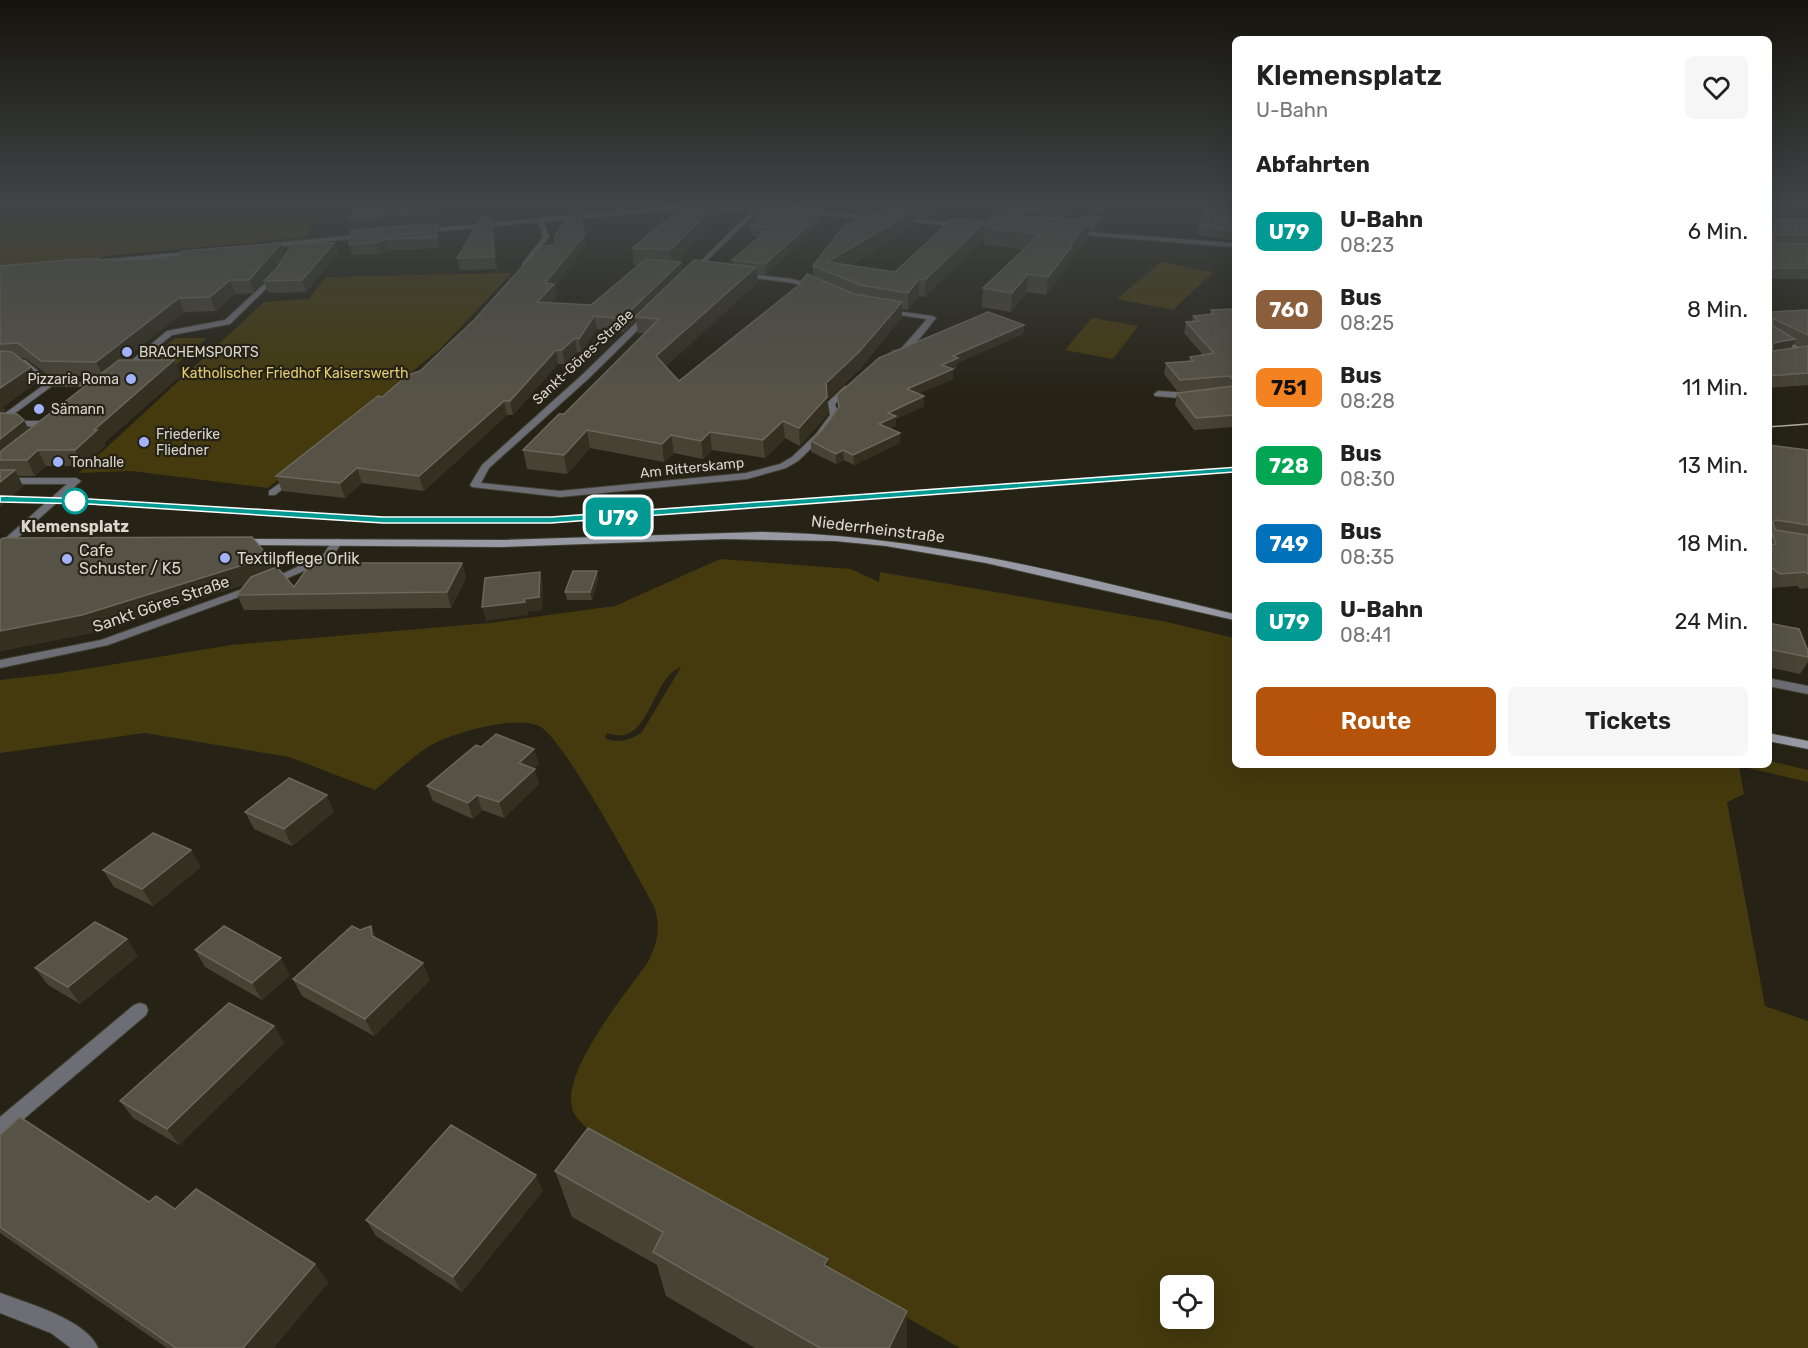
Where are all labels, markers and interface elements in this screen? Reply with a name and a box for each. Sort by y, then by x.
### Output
button: heart [1685,56,1748,119]
text: Klemensplatz [1256,59,1442,92]
text: U-Bahn [1256,98,1328,122]
text: Abfahrten [1256,151,1370,178]
text: U-Bahn [1340,206,1423,233]
text: 6 Min. [1688,218,1748,245]
text: U79 [1269,219,1309,244]
text: 08:23 [1340,233,1394,257]
text: Bus [1340,284,1382,311]
text: 8 Min. [1687,296,1748,323]
text: 760 [1269,297,1309,322]
street label: Sankt-Göres-Straße [529,306,637,408]
text: 08:25 [1340,311,1394,335]
place label: BRACHEMSPORTS [139,344,259,361]
marker: BRACHEMSPORTS [120,345,134,359]
text: Bus [1340,362,1382,389]
park label: Katholischer Friedhof Kaiserswerth [181,365,409,382]
place label: Pizzaria Roma [27,371,119,388]
marker: Pizzaria Roma [124,372,138,386]
text: 11 Min. [1682,374,1748,401]
text: 751 [1271,375,1307,400]
text: 08:28 [1340,389,1395,413]
place label: Sämann [51,401,105,418]
marker: Sämann [32,402,46,416]
place label: Friederike Fliedner [156,426,220,459]
marker: Friederike Fliedner [137,435,151,449]
text: Bus [1340,440,1382,467]
text: 13 Min. [1678,452,1748,479]
text: 728 [1269,453,1309,478]
place label: Tonhalle [70,454,124,471]
street label: Am Ritterskamp [639,454,745,482]
marker: Tonhalle [51,455,65,469]
text: 08:30 [1340,467,1395,491]
marker: Klemensplatz [62,488,88,514]
line badge: U79 [584,498,652,536]
text: U79 [598,505,638,530]
street label: Niederrheinstraße [810,511,946,547]
place label: Klemensplatz [21,517,129,536]
text: Bus [1340,518,1382,545]
text: 18 Min. [1678,530,1748,557]
text: 749 [1269,531,1309,556]
place label: Cafe Schuster / K5 [79,541,181,578]
text: 08:35 [1340,545,1394,569]
place label: Textilpflege Orlik [237,549,360,568]
marker: Textilpflege Orlik [218,551,232,565]
marker: Cafe Schuster / K5 [60,552,74,566]
street label: Sankt Göres Straße [90,572,232,636]
text: U-Bahn [1340,596,1423,623]
text: 24 Min. [1675,608,1748,635]
text: U79 [1269,609,1309,634]
text: 08:41 [1340,623,1391,647]
button: Route [1256,687,1496,756]
button: Tickets [1508,687,1748,756]
map controls [1160,1275,1214,1329]
button: locate [1160,1275,1214,1329]

